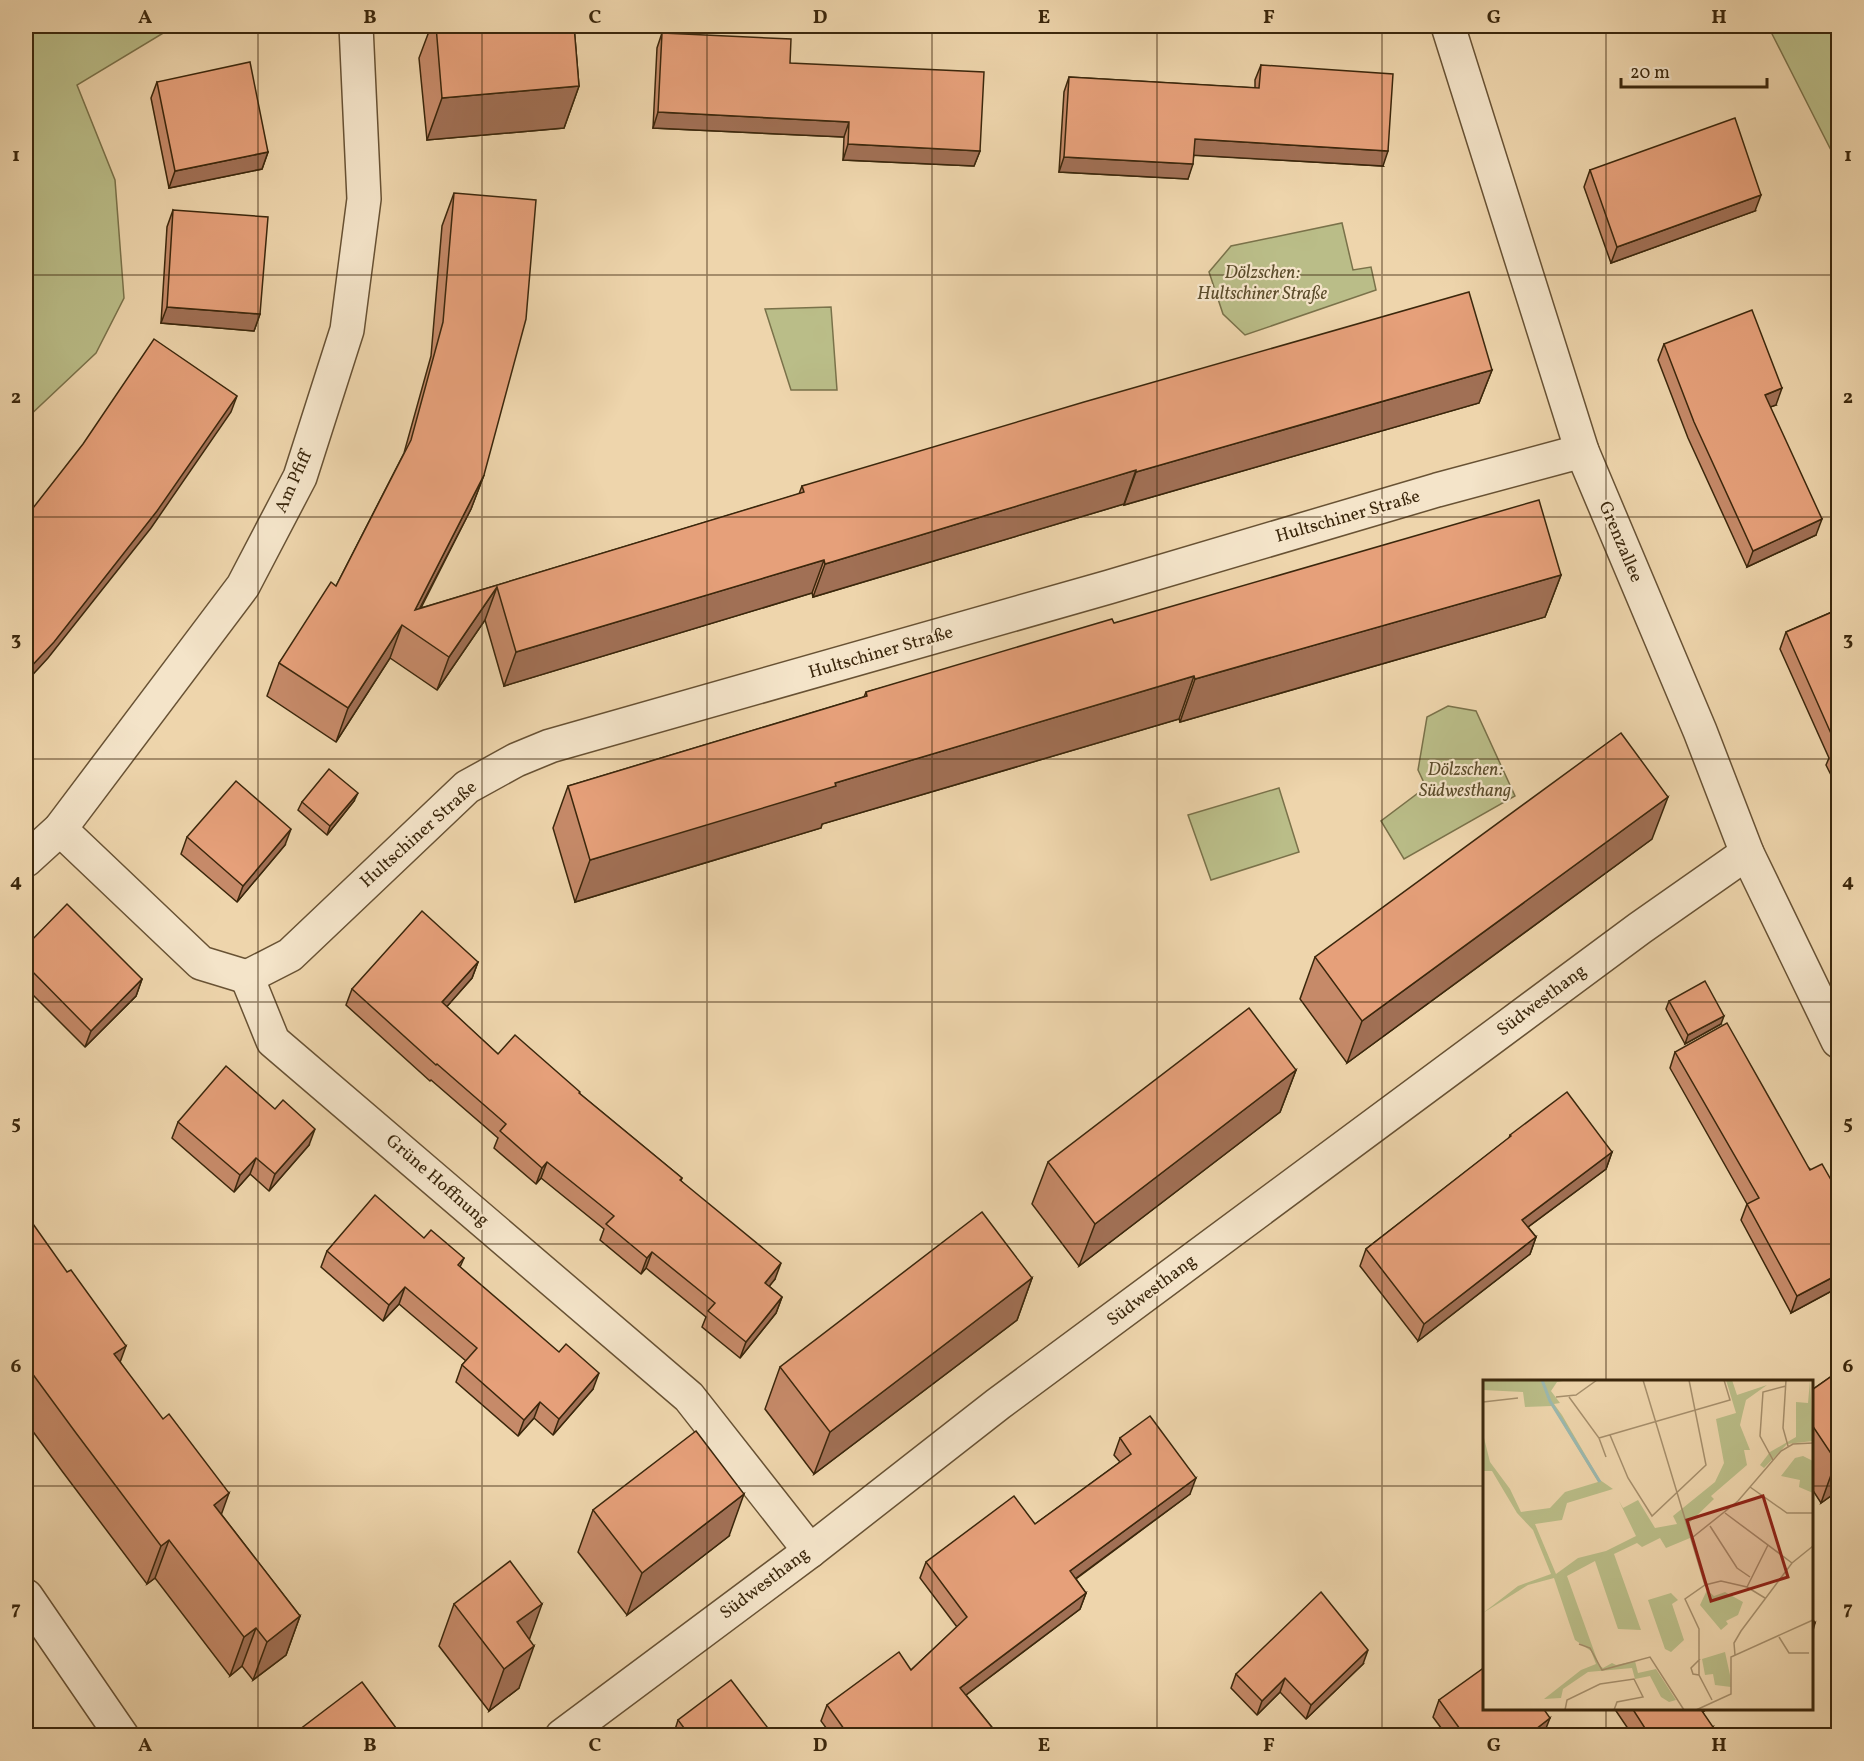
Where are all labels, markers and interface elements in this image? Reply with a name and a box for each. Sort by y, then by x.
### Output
text: A [138,4,152,32]
text: B [363,4,377,32]
text: C [589,4,602,32]
text: D [813,4,827,32]
text: E [1038,4,1050,32]
text: F [1263,4,1275,32]
text: G [1487,4,1501,32]
text: H [1711,4,1727,32]
scale bar [1621,51,1766,89]
text: 20 m [1630,61,1670,86]
text: 1 [12,142,20,170]
text: 1 [1844,142,1852,170]
park label: Dölzschen: Hultschiner Straße [1197,261,1327,307]
text: 2 [11,384,21,412]
text: 2 [1843,384,1853,412]
street label: Am Pfiff [269,445,320,517]
street label: Hultschiner Straße [1273,484,1423,550]
street label: Grenzallee [1592,498,1648,586]
street label: Hultschiner Straße [806,620,956,686]
text: 3 [11,626,21,654]
text: 3 [1843,626,1853,654]
park label: Dölzschen: Südwesthang [1419,758,1511,804]
street label: Hultschiner Straße [355,776,483,894]
text: 4 [10,868,22,896]
text: 4 [1842,868,1854,896]
street label: Südwesthang [1492,959,1592,1043]
text: 5 [11,1110,21,1138]
text: 5 [1843,1110,1853,1138]
street label: Grüne Hoffnung [380,1129,494,1233]
street label: Südwesthang [1102,1249,1202,1333]
text: 6 [11,1353,22,1381]
text: 6 [1843,1353,1854,1381]
inset map [1483,1380,1813,1710]
street label: Südwesthang [715,1542,815,1626]
text: 7 [11,1595,21,1623]
text: 7 [1843,1595,1853,1623]
text: A [138,1732,152,1760]
text: B [363,1732,377,1760]
text: C [589,1732,602,1760]
text: D [813,1732,827,1760]
text: E [1038,1732,1050,1760]
text: F [1263,1732,1275,1760]
text: G [1487,1732,1501,1760]
text: H [1711,1732,1727,1760]

